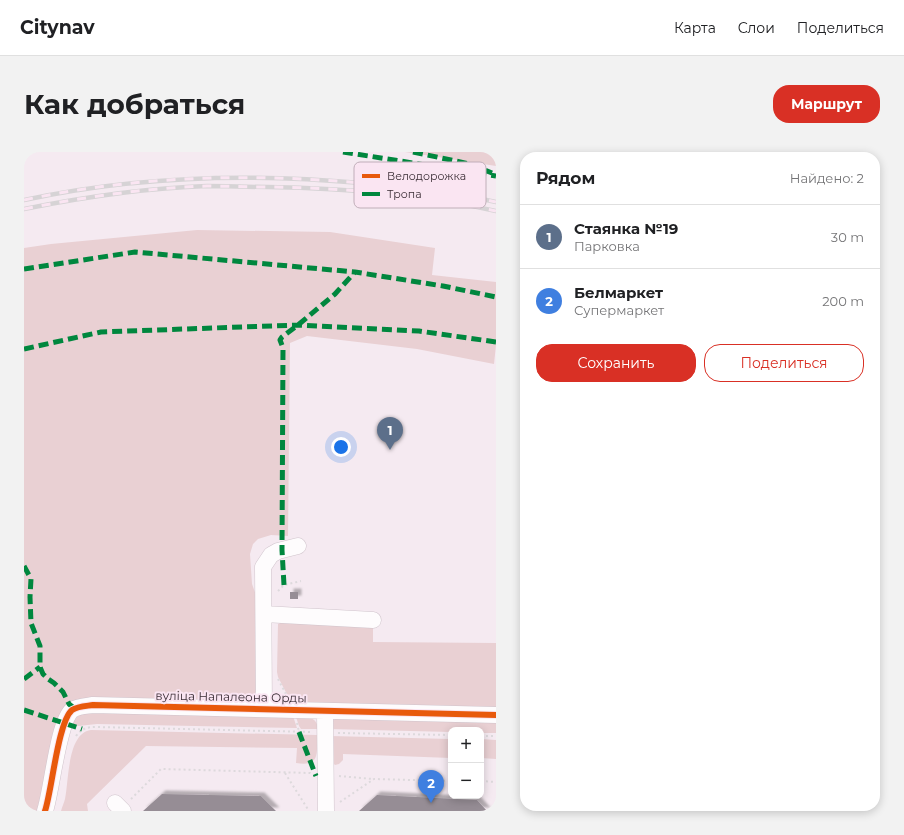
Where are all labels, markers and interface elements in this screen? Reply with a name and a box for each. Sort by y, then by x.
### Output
text: Citynav [20,16,95,39]
text: Карта [674,19,716,37]
text: Слои [738,19,775,37]
text: Поделиться [797,19,884,37]
button: Маршрут [773,85,880,123]
text: Как добраться [24,87,245,121]
legend [354,162,486,208]
text: Рядом [536,168,595,188]
text: Велодорожка [387,169,466,183]
text: Найдено: 2 [790,170,864,186]
text: Тропа [387,187,422,201]
text: Стаянка №19 [574,219,678,238]
text: 1 [546,229,552,245]
text: 30 m [831,229,864,245]
text: Парковка [574,238,640,254]
text: Белмаркет [574,283,663,302]
text: 2 [545,293,553,309]
text: 200 m [822,293,864,309]
text: Супермаркет [574,302,664,318]
button: Сохранить [536,344,696,382]
button: Поделиться [704,344,864,382]
pin: 1 [377,417,403,450]
your location [331,437,351,457]
street label: вуліца Напалеона Орды [155,688,307,705]
map controls [448,727,484,799]
button: + [448,727,484,763]
button: − [448,763,484,799]
pin: 2 [418,770,444,803]

